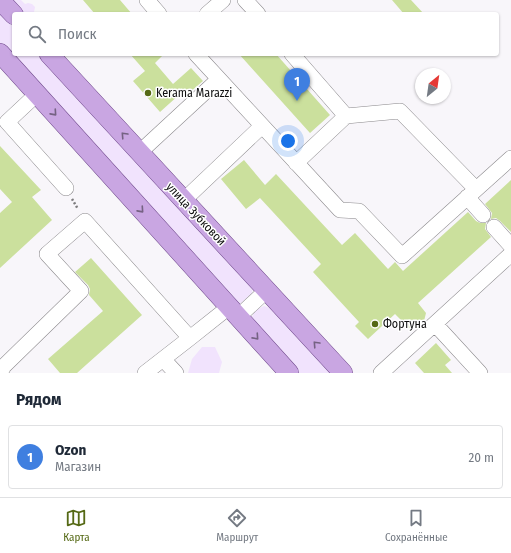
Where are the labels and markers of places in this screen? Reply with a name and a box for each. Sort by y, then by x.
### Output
pin: 1 [284,68,310,101]
place label: Kerama Marazzi [156,86,232,100]
marker: Kerama Marazzi [143,88,153,98]
place label: Фортуна [383,317,427,331]
marker: Фортуна [370,319,380,329]

